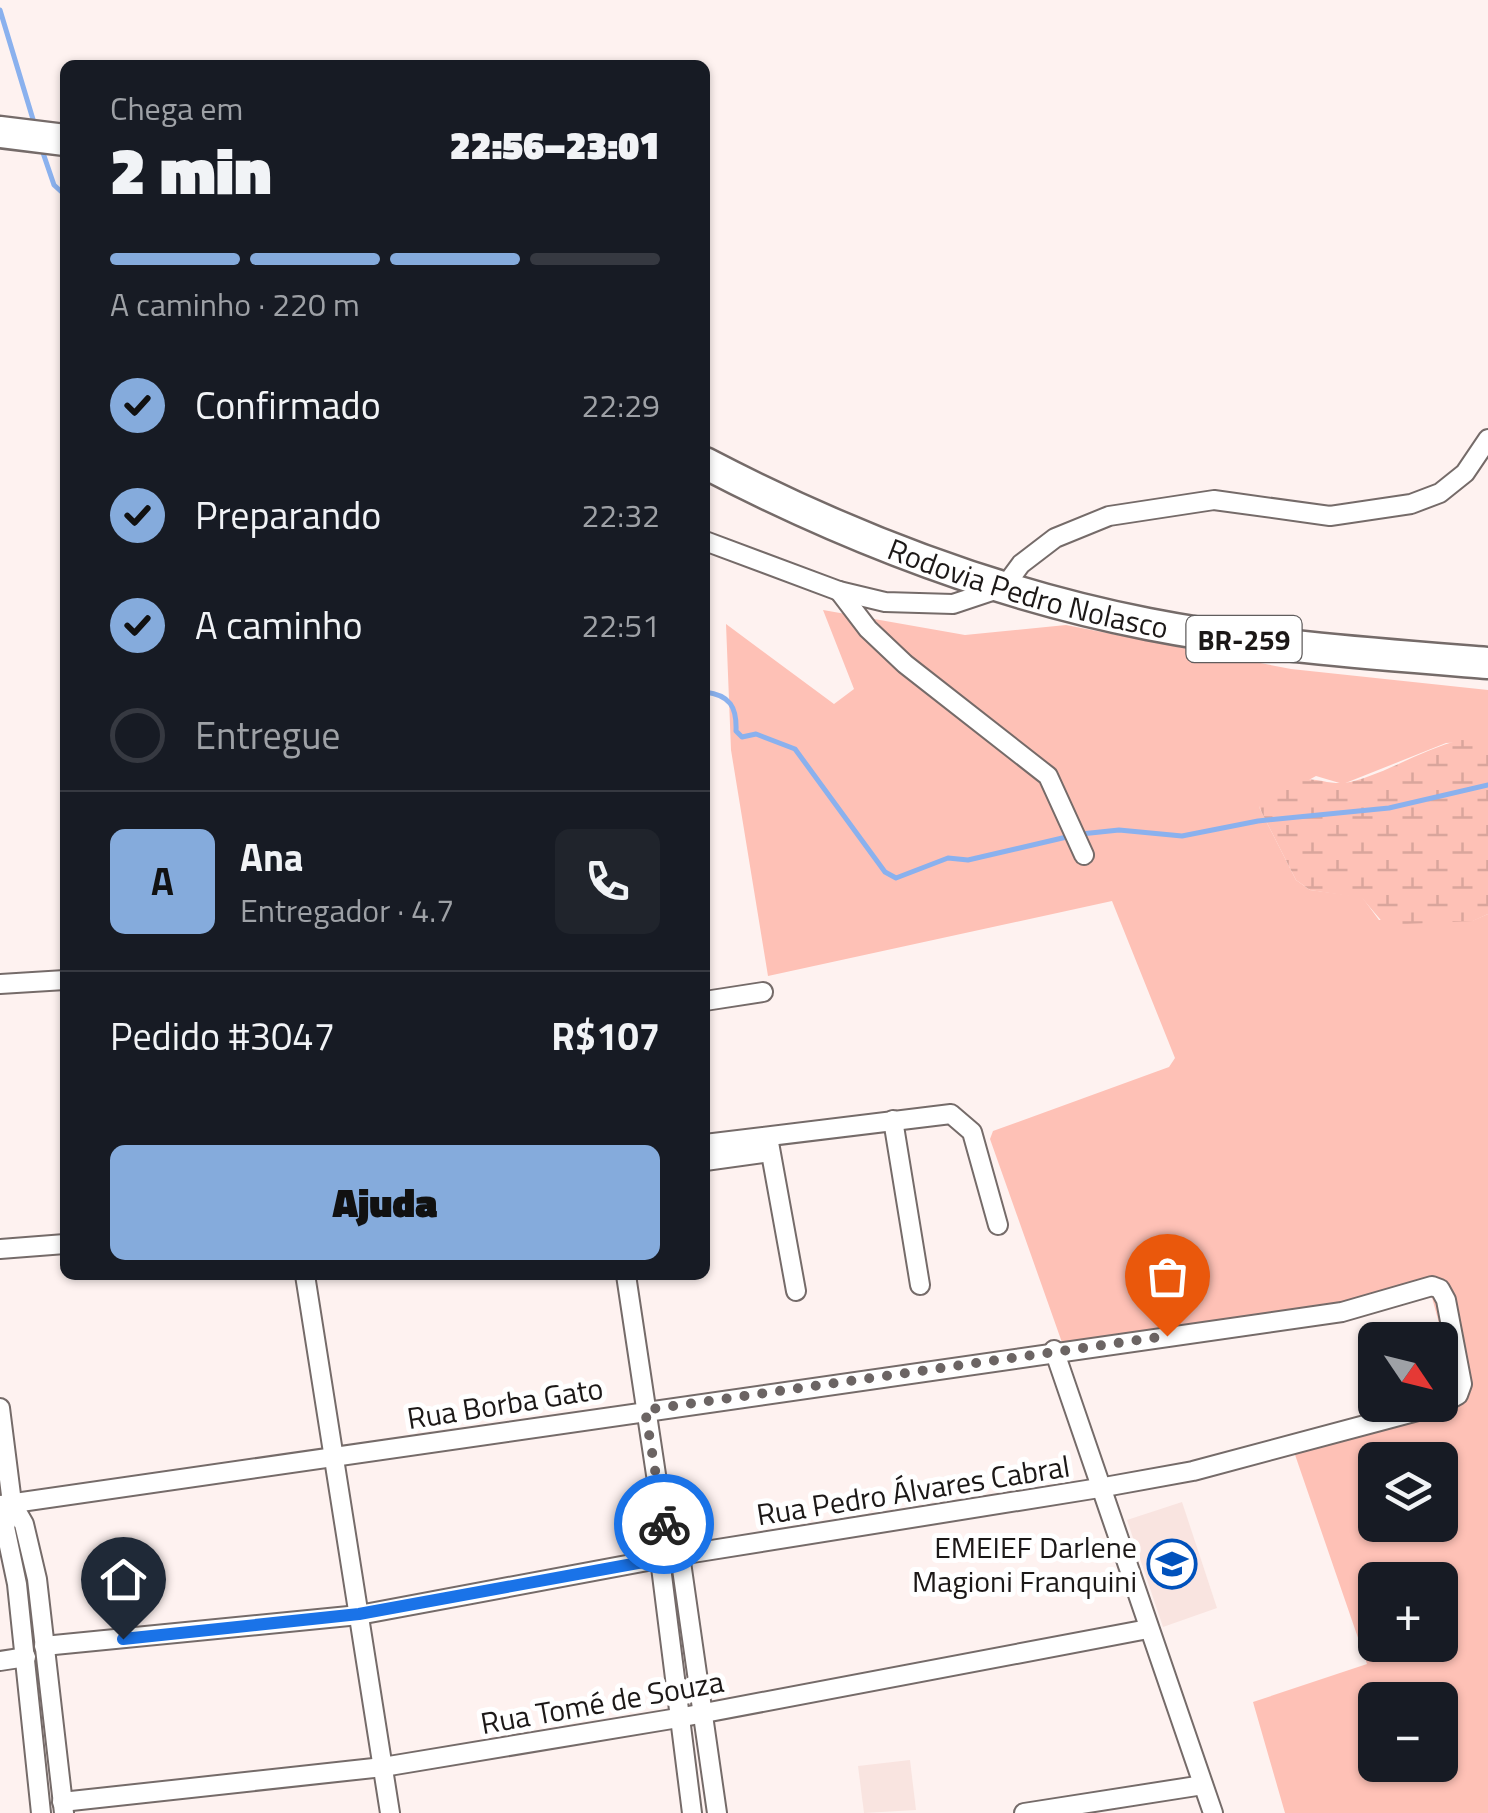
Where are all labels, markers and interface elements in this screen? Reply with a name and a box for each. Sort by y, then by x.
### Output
text: Chega em [110,84,243,132]
text: 22:56–23:01 [450,116,660,174]
text: 2 min [110,120,271,219]
text: A caminho · 220 m [110,280,360,328]
text: Confirmado [195,376,381,434]
icon: check [110,378,165,433]
text: 22:29 [581,381,660,429]
text: Preparando [195,486,381,544]
icon: check [110,488,165,543]
text: 22:32 [581,491,660,539]
street label: Rodovia Pedro Nolasco [881,526,1172,650]
text: A caminho [195,596,363,654]
icon: check [110,598,165,653]
text: 22:51 [581,601,660,649]
road number: BR-259 [1186,616,1302,662]
text: Entregue [195,706,341,764]
text: Ana [240,828,303,886]
button: phone [555,829,660,934]
text: A [151,852,174,910]
text: Entregador · 4.7 [240,886,454,934]
text: Pedido #3047 [110,1007,335,1065]
text: R$107 [551,1007,660,1065]
button: Ajuda [110,1145,660,1260]
pin [1125,1234,1210,1337]
icon: bag [1140,1249,1195,1304]
north arrow [1358,1322,1458,1422]
map controls [1358,1322,1458,1782]
street label: Rua Borba Gato [404,1365,606,1441]
button: layers [1358,1442,1458,1542]
street label: Rua Pedro Álvares Cabral [753,1443,1073,1537]
courier [614,1474,714,1574]
icon: bike [637,1497,692,1552]
place label: EMEIEF Darlene Magioni Franquini [912,1524,1137,1604]
pin [81,1537,166,1640]
school or university icon: EMEIEF Darlene Magioni Franquini [1146,1538,1198,1590]
icon: home [96,1552,151,1607]
button: + [1358,1562,1458,1662]
street label: Rua Tomé de Souza [477,1658,727,1746]
button: − [1358,1682,1458,1782]

